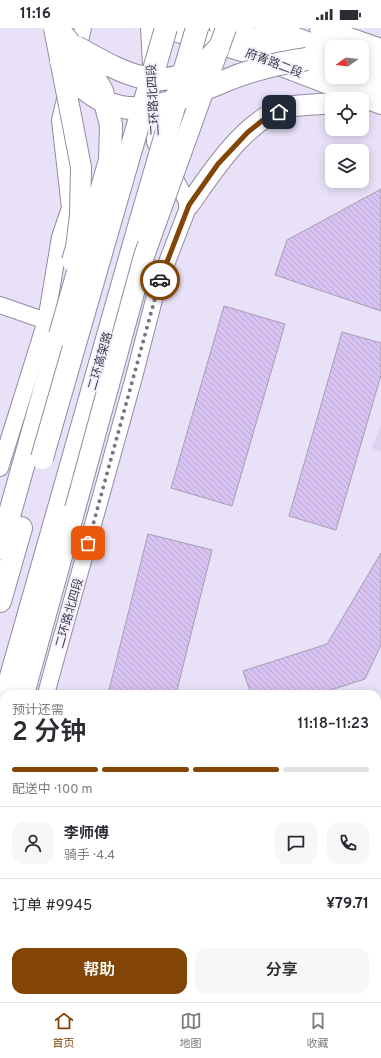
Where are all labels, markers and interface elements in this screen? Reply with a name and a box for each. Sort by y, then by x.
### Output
text: 11:16 [20,5,51,24]
north arrow [325,40,369,84]
map controls [325,40,369,188]
street label: 府青路二段 [243,46,305,82]
street label: 二环路北四段 [144,64,164,136]
button: locate [325,92,369,136]
pin [262,95,296,129]
icon: home [268,101,290,123]
button: layers [325,144,369,188]
courier [140,260,180,300]
icon: car [149,269,171,291]
street label: 二环高架路 [85,330,117,392]
pin [71,526,105,560]
icon: bag [77,532,99,554]
street label: 二环路北四段 [52,576,88,650]
text: 预计还需 [12,703,64,719]
text: 11:18–11:23 [298,715,369,734]
text: 2 分钟 [12,717,86,750]
text: 配送中 · 100 m [12,782,93,798]
button: person [12,822,54,864]
button: chat [275,822,317,864]
button: phone [327,822,369,864]
text: 李师傅 [64,825,109,844]
text: 骑手 · 4.4 [64,848,115,864]
text: ¥79.71 [326,895,369,914]
text: 订单 #9945 [12,897,92,916]
button: 帮助 [12,948,187,994]
button: 分享 [195,948,369,994]
tab: 首页 [53,1010,75,1051]
tab: 地图 [180,1010,202,1051]
tab: 收藏 [307,1010,329,1051]

